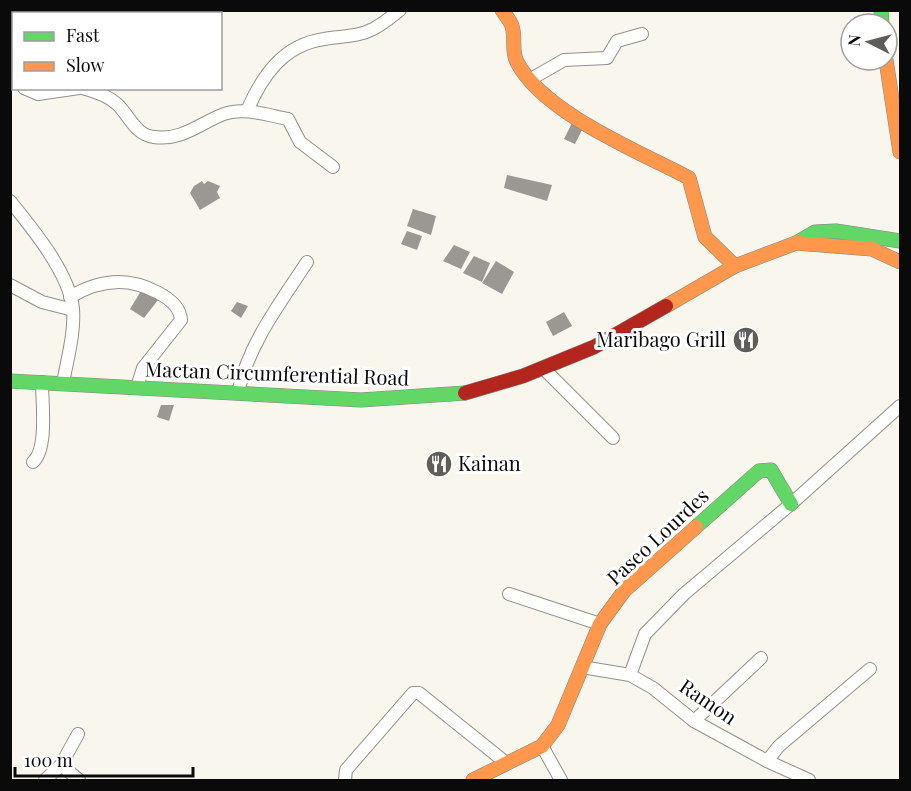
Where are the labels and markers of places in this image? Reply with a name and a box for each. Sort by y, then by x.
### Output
place label: Maribago Grill [596,325,726,352]
restaurant icon: Maribago Grill [731,325,761,355]
restaurant icon: Kainan [424,449,454,479]
place label: Kainan [458,449,521,476]

